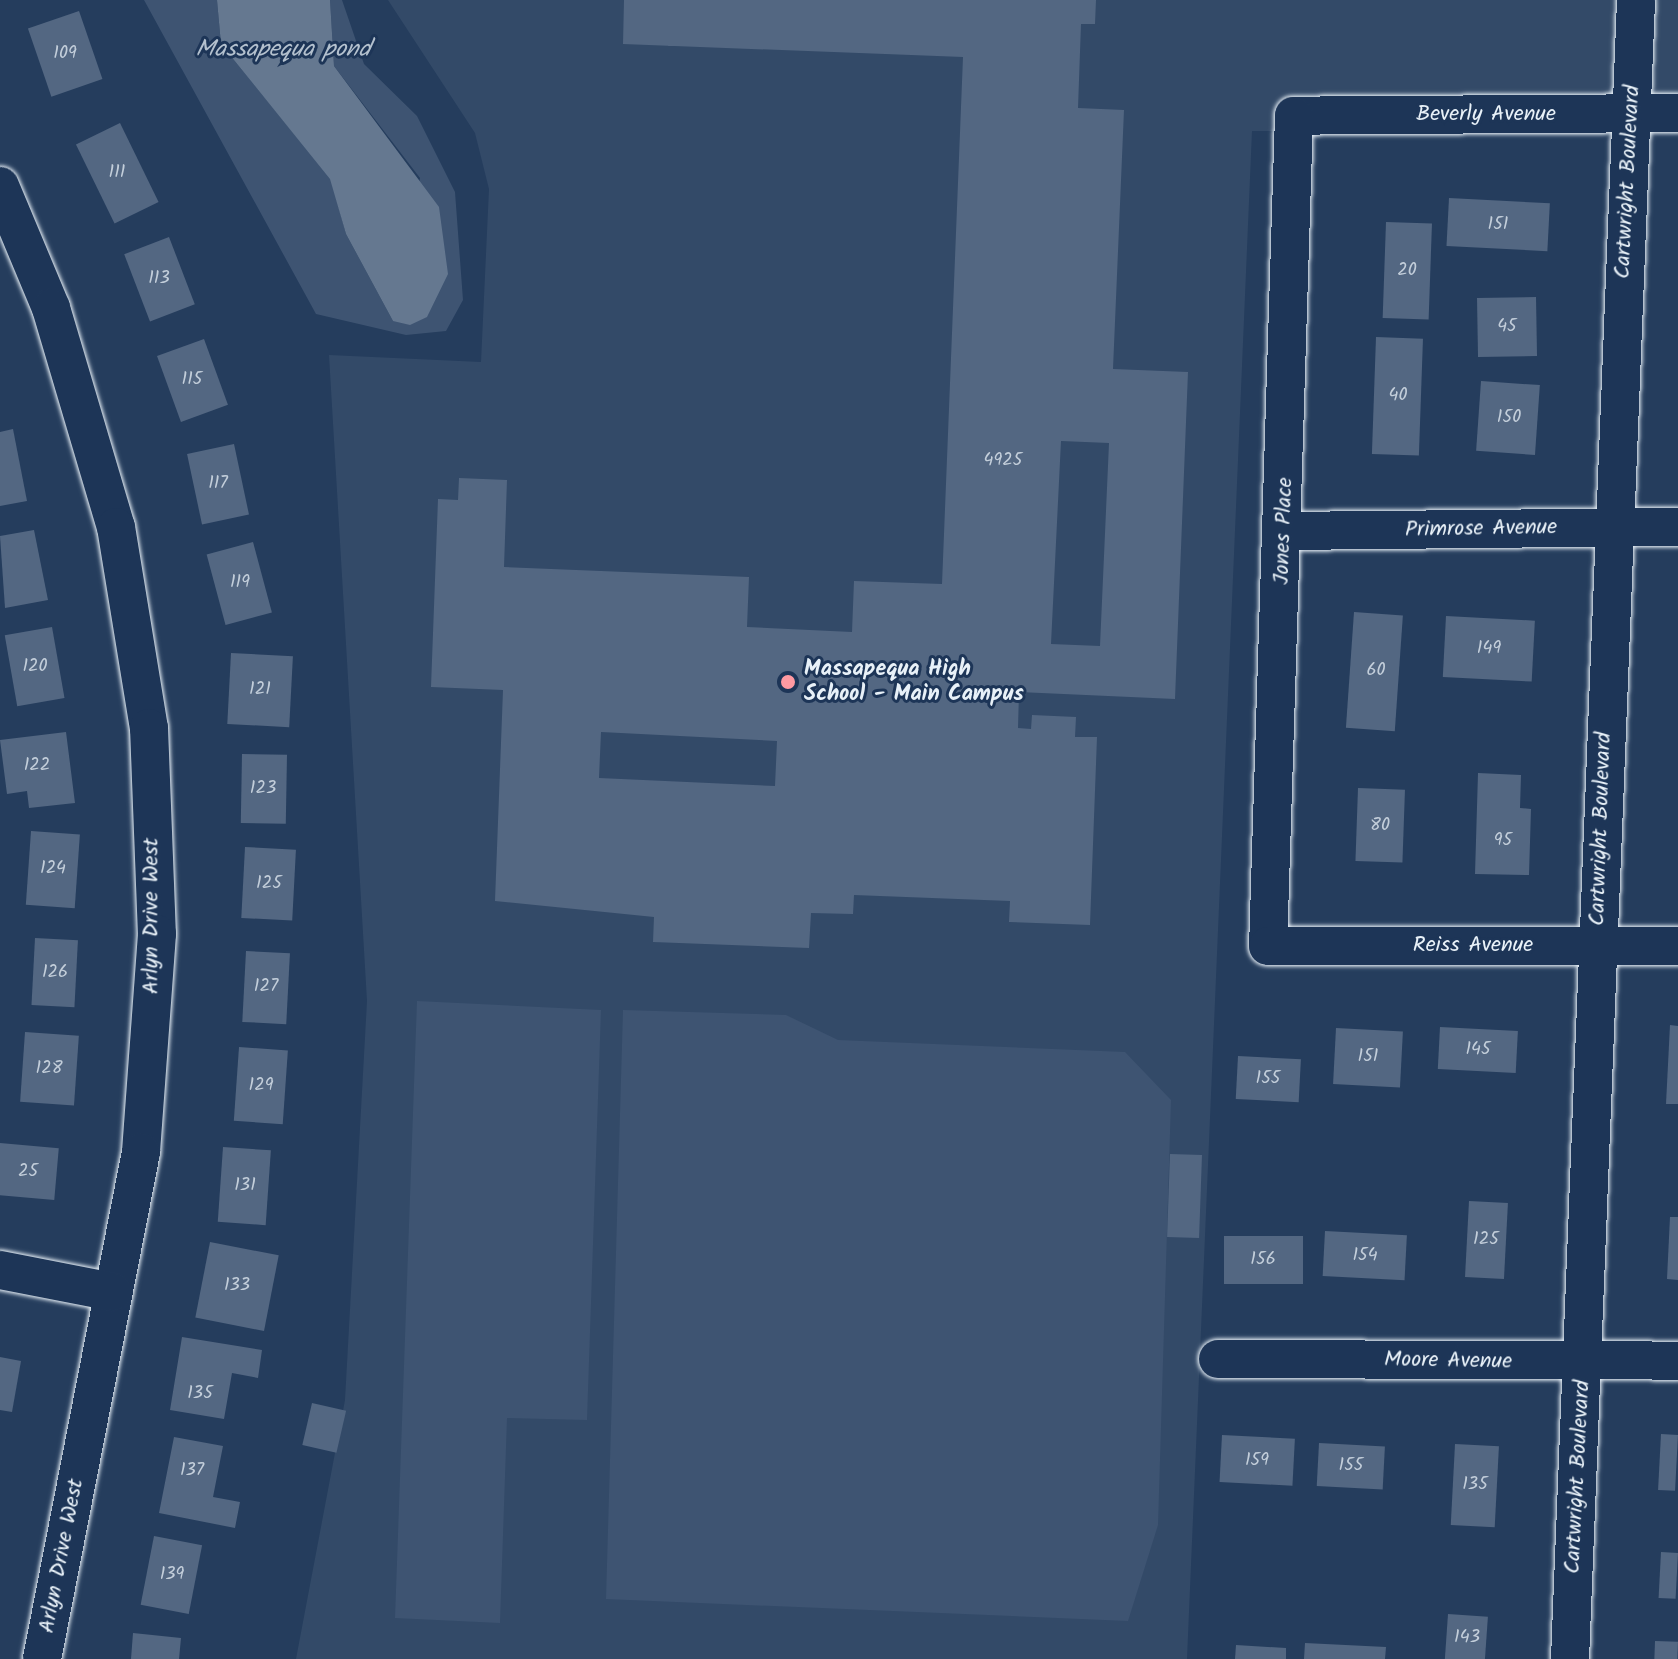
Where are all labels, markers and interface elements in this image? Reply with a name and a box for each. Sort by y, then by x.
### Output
water label: Massapequa pond [195,36,371,64]
house number: 109 [53,43,77,65]
street label: Cartwright Boulevard [1610,84,1646,280]
street label: Beverly Avenue [1416,102,1556,128]
house number: 111 [109,162,125,184]
house number: 151 [1488,214,1508,236]
house number: 20 [1397,260,1417,282]
house number: 113 [148,268,170,290]
house number: 45 [1497,316,1517,338]
house number: 115 [182,369,202,391]
house number: 40 [1389,385,1407,407]
house number: 150 [1497,407,1521,429]
house number: 4925 [984,450,1022,472]
house number: 117 [208,473,228,495]
street label: Jones Place [1269,477,1299,585]
street label: Primrose Avenue [1405,514,1557,544]
house number: 119 [230,572,250,594]
house number: 149 [1477,638,1501,660]
house number: 120 [22,656,48,678]
place label: Massapequa High School - Main Campus [804,656,1024,708]
house number: 60 [1366,660,1386,682]
marker: Massapequa High School - Main Campus [779,673,797,691]
house number: 121 [249,679,271,701]
street label: Cartwright Boulevard [1584,732,1618,926]
house number: 122 [24,755,50,777]
house number: 123 [250,778,276,800]
house number: 80 [1370,815,1390,837]
house number: 95 [1494,830,1512,852]
street label: Arlyn Drive West [139,838,165,994]
house number: 124 [40,858,66,880]
house number: 125 [256,873,282,895]
street label: Reiss Avenue [1413,933,1533,959]
house number: 126 [42,962,68,984]
house number: 127 [254,976,278,998]
house number: 145 [1465,1039,1491,1061]
house number: 151 [1358,1046,1378,1068]
house number: 128 [36,1058,62,1080]
house number: 155 [1256,1068,1280,1090]
house number: 129 [249,1075,273,1097]
house number: 25 [18,1161,38,1183]
house number: 131 [234,1175,256,1197]
house number: 125 [1473,1229,1499,1251]
house number: 154 [1352,1245,1378,1267]
house number: 156 [1250,1249,1276,1271]
house number: 133 [224,1275,250,1297]
street label: Moore Avenue [1384,1347,1512,1375]
street label: Cartwright Boulevard [1560,1379,1596,1575]
house number: 135 [187,1383,213,1405]
house number: 159 [1245,1450,1269,1472]
house number: 155 [1339,1455,1363,1477]
house number: 137 [180,1460,204,1482]
house number: 135 [1462,1474,1488,1496]
street label: Arlyn Drive West [34,1477,90,1635]
house number: 139 [160,1564,184,1586]
house number: 143 [1454,1627,1480,1649]

